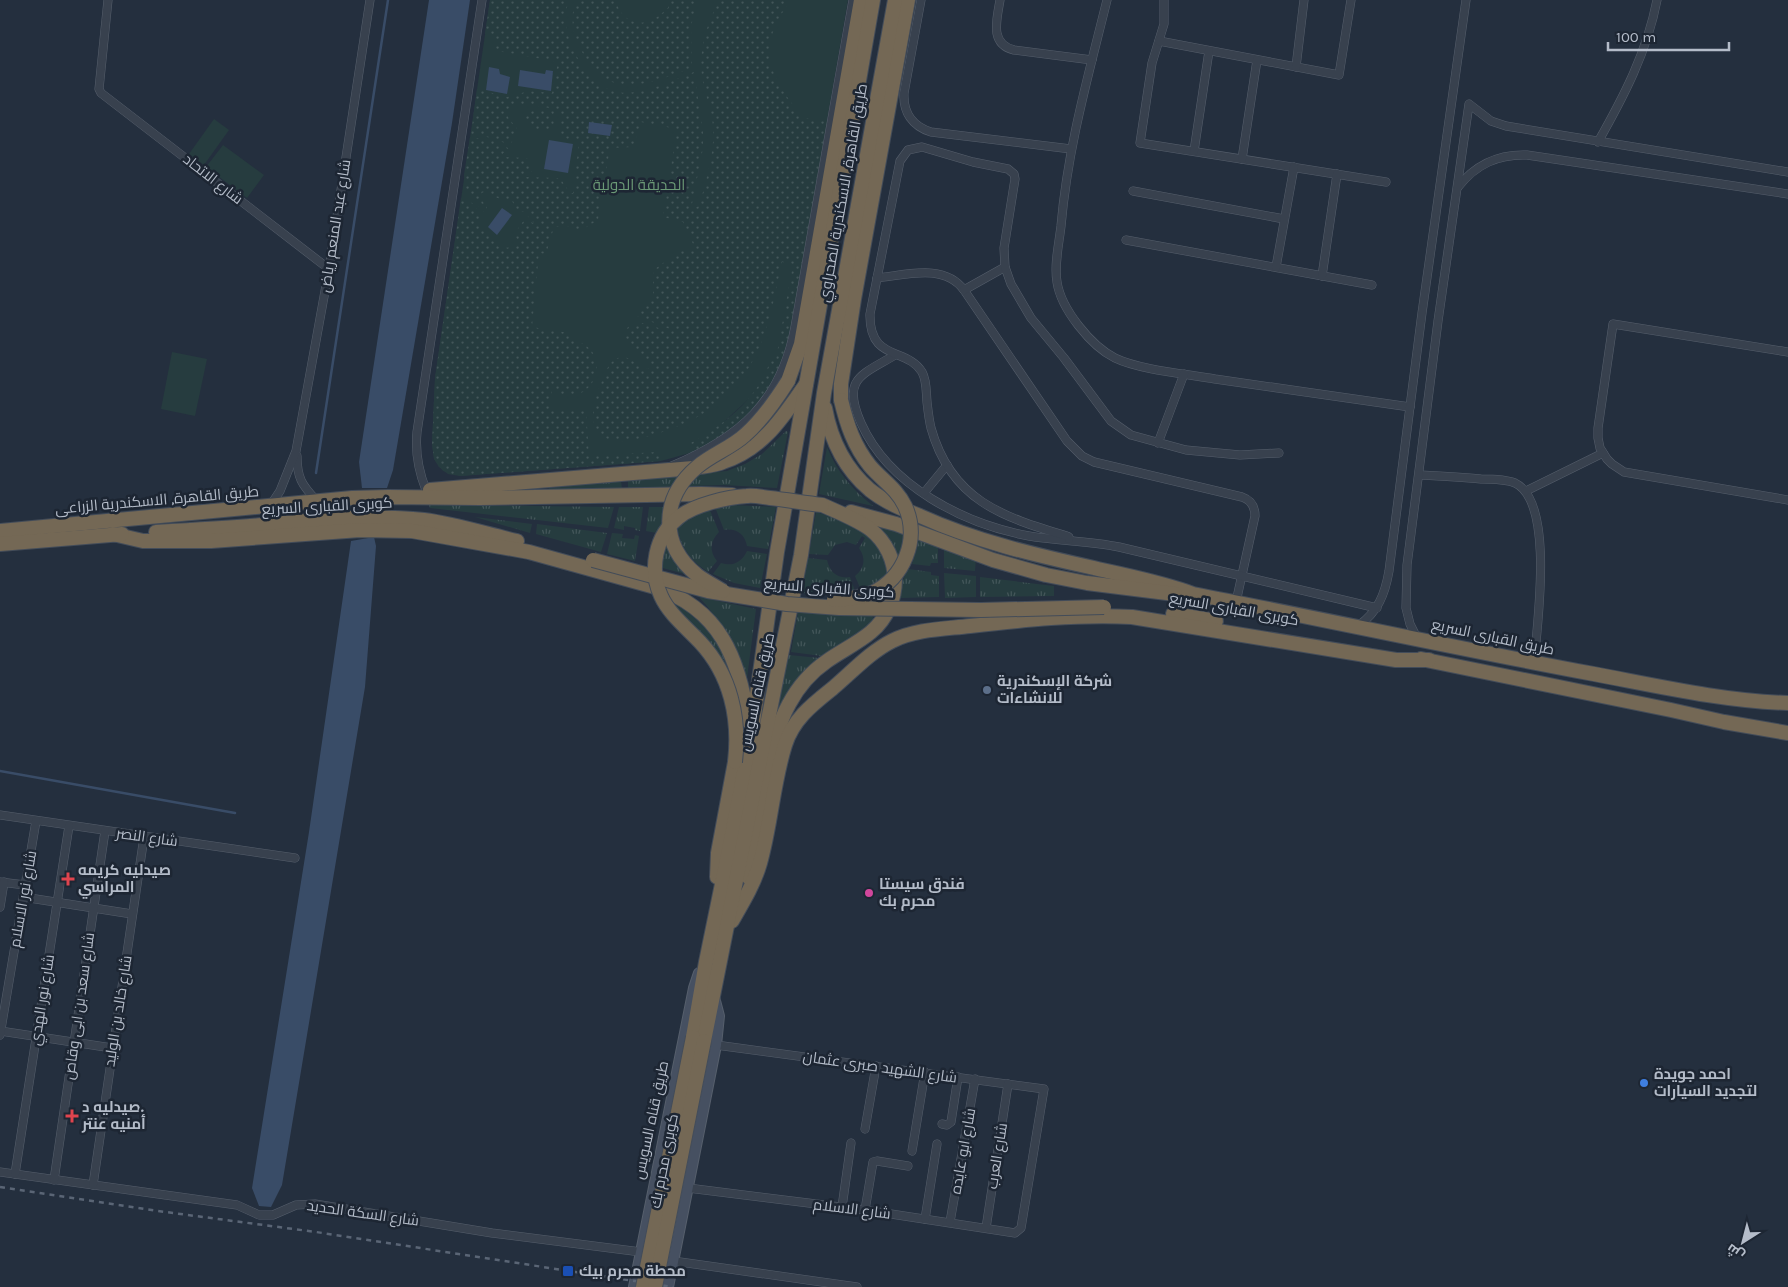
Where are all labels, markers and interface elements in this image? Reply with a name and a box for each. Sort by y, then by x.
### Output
scale bar [1608,20,1729,52]
text: 100 m [1616,28,1656,46]
street label: طريق القاهرة, الاسكندرية الصحراوي [815,82,874,304]
street label: شارع الاتحاد [178,150,247,210]
street label: شارع عبد المنعم رياض [316,158,356,294]
park label: الحديقة الدولية [593,176,685,194]
street label: طريق القاهرة, الاسكندرية الزراعى [54,482,260,519]
street label: كوبرى القبارى السريع [261,494,393,520]
street label: كوبرى القبارى السريع [763,574,895,604]
street label: كوبرى القبارى السريع [1168,589,1300,631]
street label: طريق القبارى السريع [1429,615,1556,661]
street label: طريق قناه السويس [736,631,779,753]
place label: شركة الإسكندرية للانشاءات [997,672,1112,707]
marker: شركة الإسكندرية للانشاءات [981,684,993,696]
street label: شارع النصر [114,824,179,852]
street label: شارع نور الاسلام [6,849,42,949]
place label: صيدليه كريمه المراسي [78,861,171,899]
marker: صيدليه كريمه المراسي [62,873,74,885]
place label: فندق سيستا محرم بك [879,875,965,911]
marker: فندق سيستا محرم بك [863,887,875,899]
street label: شارع سعد بن ابى وقاص [60,931,100,1081]
street label: شارع نور الهدي [26,953,61,1047]
street label: شارع خالد بن الوليد [100,954,138,1068]
street label: شارع الشهيد صبرى عثمان [801,1047,958,1089]
street label: طريق قناه السويس [630,1059,673,1181]
place label: احمد جويدة لتجديد السيارات [1654,1065,1757,1100]
marker: احمد جويدة لتجديد السيارات [1638,1077,1650,1089]
place label: صيدليه د. أمنيه عنتر [81,1098,146,1133]
street label: شارع ابو عايده [947,1107,981,1196]
marker: صيدليه د. أمنيه عنتر [66,1110,78,1122]
street label: كوبرى محرم بك [646,1112,683,1210]
street label: شارع العرب [983,1122,1013,1191]
street label: شارع الاسلام [812,1195,892,1225]
street label: شارع السكة الحديد [305,1196,420,1232]
north arrow [1718,1217,1768,1267]
text: ش [1723,1240,1748,1264]
place label: محطة محرم بيك [579,1262,686,1281]
marker: محطة محرم بيك [561,1264,575,1278]

